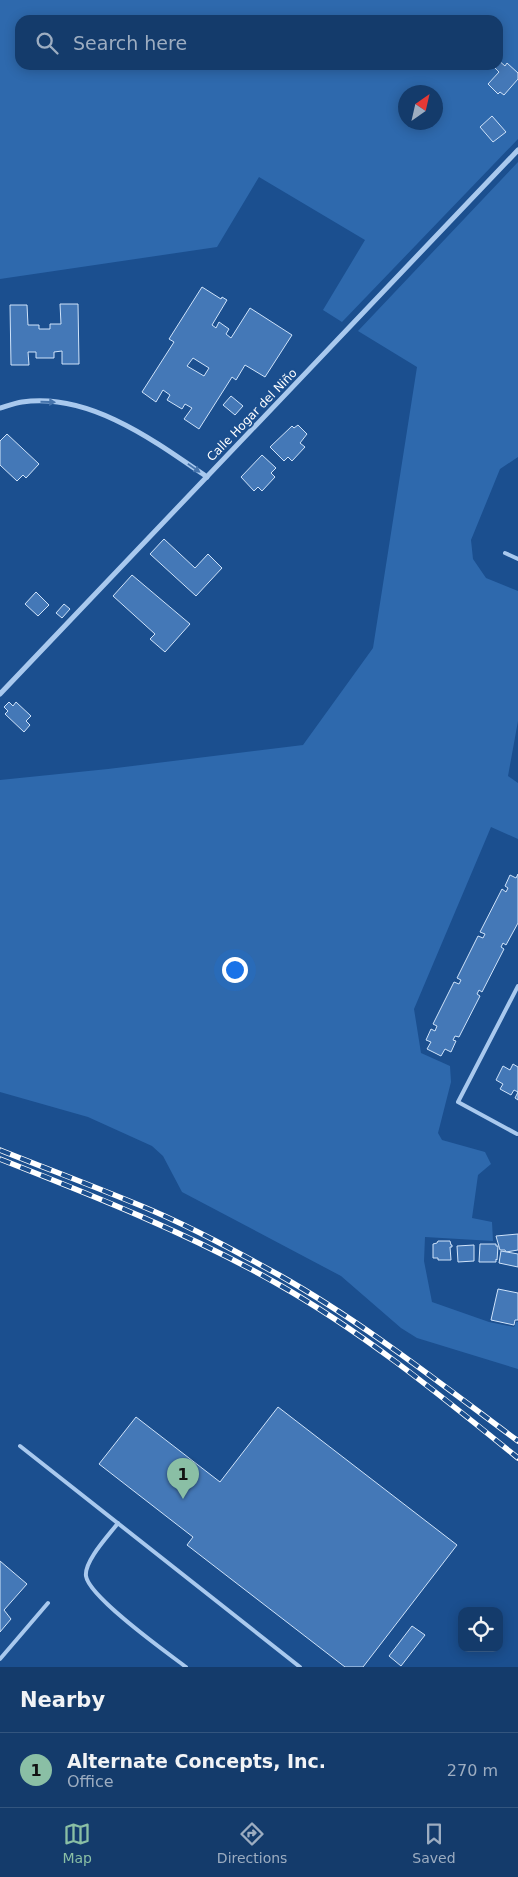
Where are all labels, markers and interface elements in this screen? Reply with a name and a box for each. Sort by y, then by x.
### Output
search box [15,15,503,70]
icon: search [33,29,61,57]
text: Search here [73,32,187,54]
north arrow [398,85,443,130]
street label: Calle Hogar del Niño [204,366,300,464]
one-way arrow [40,398,56,406]
one-way arrow [187,463,201,473]
your location [222,957,248,983]
pin: 1 [167,1458,199,1499]
map controls [458,1607,503,1652]
button: locate [458,1607,503,1652]
text: Nearby [20,1688,105,1712]
text: Alternate Concepts, Inc. [67,1750,326,1772]
text: 1 [30,1761,42,1780]
text: 270 m [447,1761,498,1780]
text: Office [67,1772,114,1791]
tab: Map [62,1820,92,1866]
tab: Directions [217,1820,287,1866]
tab: Saved [412,1820,456,1866]

